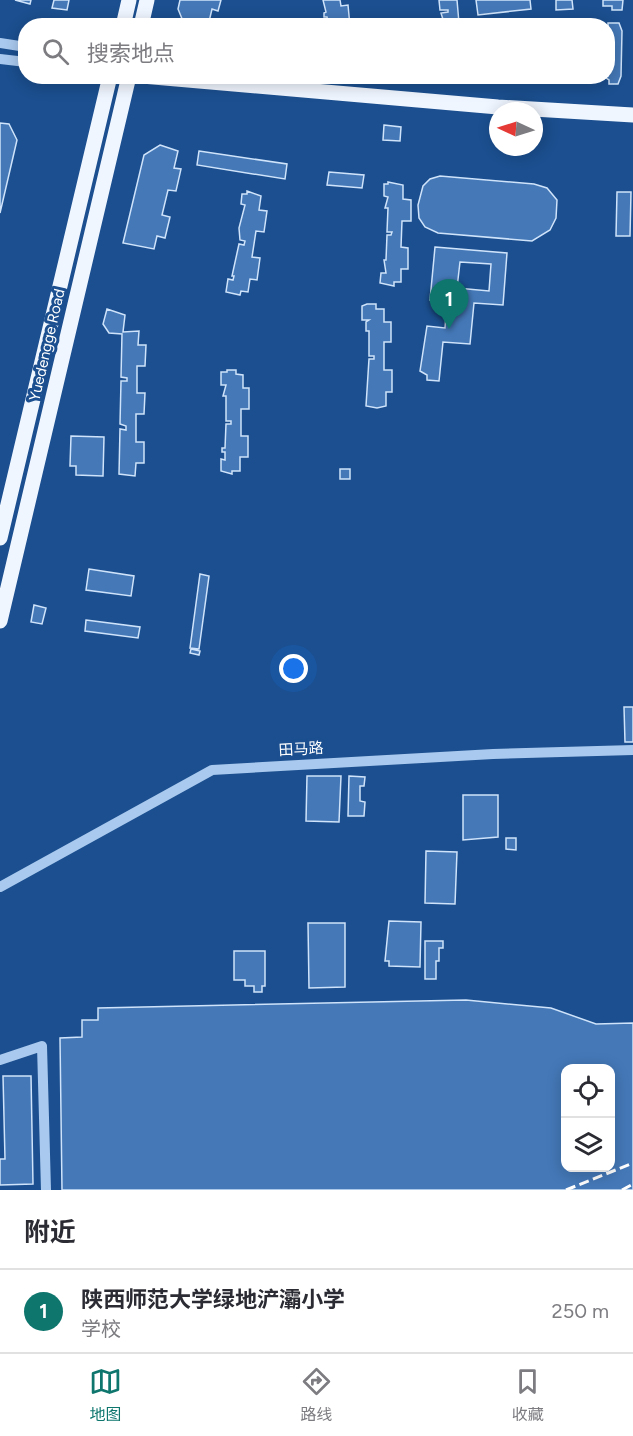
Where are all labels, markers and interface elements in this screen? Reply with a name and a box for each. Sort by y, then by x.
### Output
search box [18,18,615,84]
icon: search [39,35,72,68]
text: 搜索地点 [87,40,175,67]
north arrow [489,102,543,156]
pin: 1 [430,280,468,329]
street label: Yuedengge Road [25,287,69,403]
your location [279,654,308,683]
street label: 田马路 [278,739,324,759]
map controls [561,1064,615,1172]
button: locate [561,1064,615,1118]
button: layers [561,1118,615,1172]
text: 附近 [24,1216,76,1248]
text: 陕西师范大学绿地浐灞小学 [81,1286,345,1313]
text: 1 [39,1299,48,1323]
text: 250 m [552,1299,609,1323]
text: 学校 [81,1317,121,1341]
tab: 地图 [89,1365,122,1425]
tab: 路线 [300,1365,333,1425]
tab: 收藏 [511,1365,544,1425]

